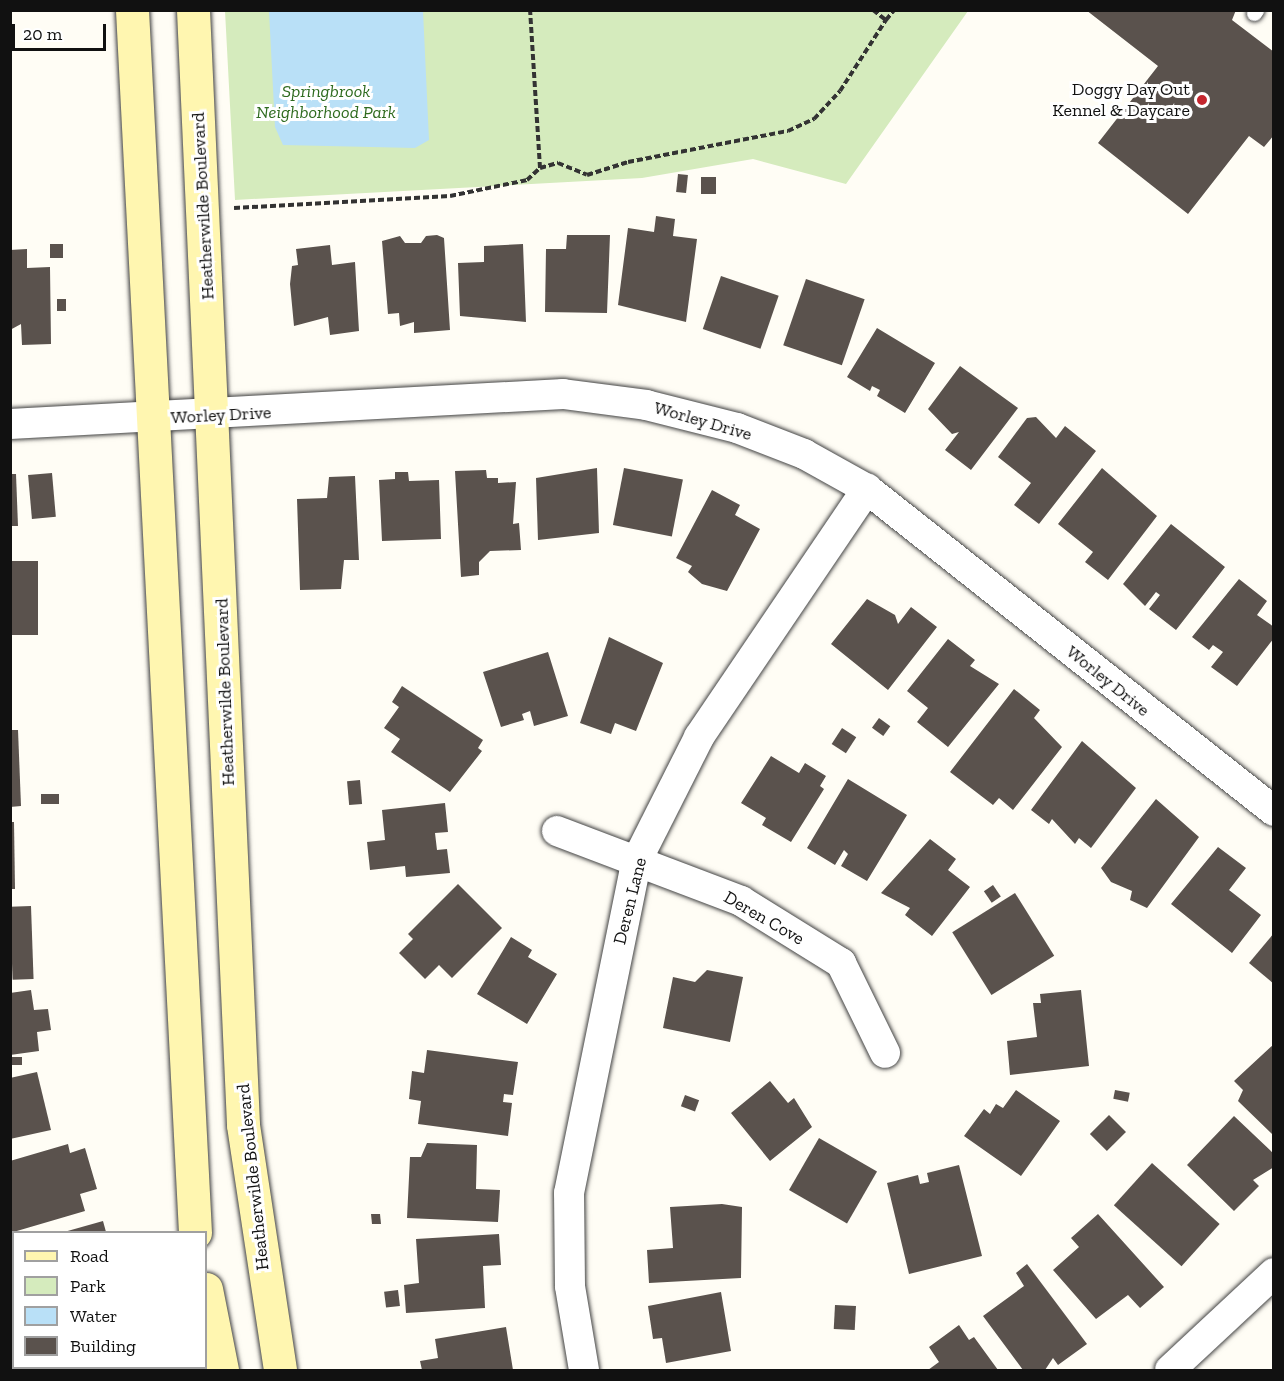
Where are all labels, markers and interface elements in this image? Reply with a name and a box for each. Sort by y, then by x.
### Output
scale bar [15,12,110,50]
text: 20 m [23,23,62,45]
place label: Doggy Day Out Kennel & Daycare [1052,79,1190,122]
park label: Springbrook Neighborhood Park [256,81,396,124]
marker: Doggy Day Out Kennel & Daycare [1195,93,1209,107]
street label: Heatherwilde Boulevard [187,112,219,300]
street label: Worley Drive [651,397,755,445]
street label: Worley Drive [170,402,272,428]
street label: Heatherwilde Boulevard [211,598,239,786]
street label: Worley Drive [1062,641,1154,721]
street label: Deren Lane [609,855,651,947]
street label: Deren Cove [720,886,808,950]
street label: Heatherwilde Boulevard [232,1083,274,1271]
legend [12,1231,207,1369]
text: Road [70,1245,109,1267]
text: Park [70,1275,106,1297]
text: Water [70,1305,117,1327]
text: Building [70,1335,136,1357]

